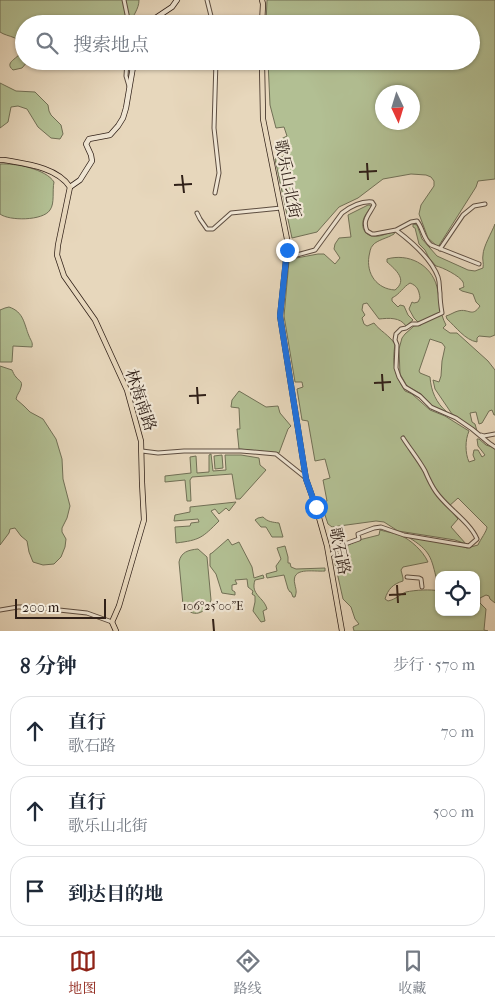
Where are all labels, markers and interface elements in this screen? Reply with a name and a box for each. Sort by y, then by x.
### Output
search box [15,15,480,70]
icon: search [33,29,61,57]
text: 搜索地点 [73,34,149,56]
north arrow [375,85,420,130]
street label: 歌乐山北街 [271,138,305,220]
route end [276,239,299,262]
street label: 林海南路 [122,367,160,433]
route start [305,496,328,519]
street label: 歌石路 [326,526,354,576]
map controls [435,571,480,616]
button: locate [435,571,480,616]
scale bar [15,596,106,619]
text: 200 m [22,599,59,616]
text: 106°25'00"E [183,599,243,613]
text: 8 分钟 [20,654,77,678]
text: 步行 · 570 m [393,655,475,674]
text: 直行 [68,711,106,733]
icon: ahead [21,717,49,745]
text: 70 m [441,722,474,741]
text: 歌石路 [68,736,116,755]
text: 直行 [68,791,106,813]
icon: ahead [21,797,49,825]
text: 500 m [433,802,474,821]
text: 歌乐山北街 [68,816,148,835]
icon: arrive [21,877,49,905]
text: 到达目的地 [68,883,163,905]
tab: 地图 [69,947,97,997]
tab: 路线 [234,947,262,997]
tab: 收藏 [399,947,427,997]

